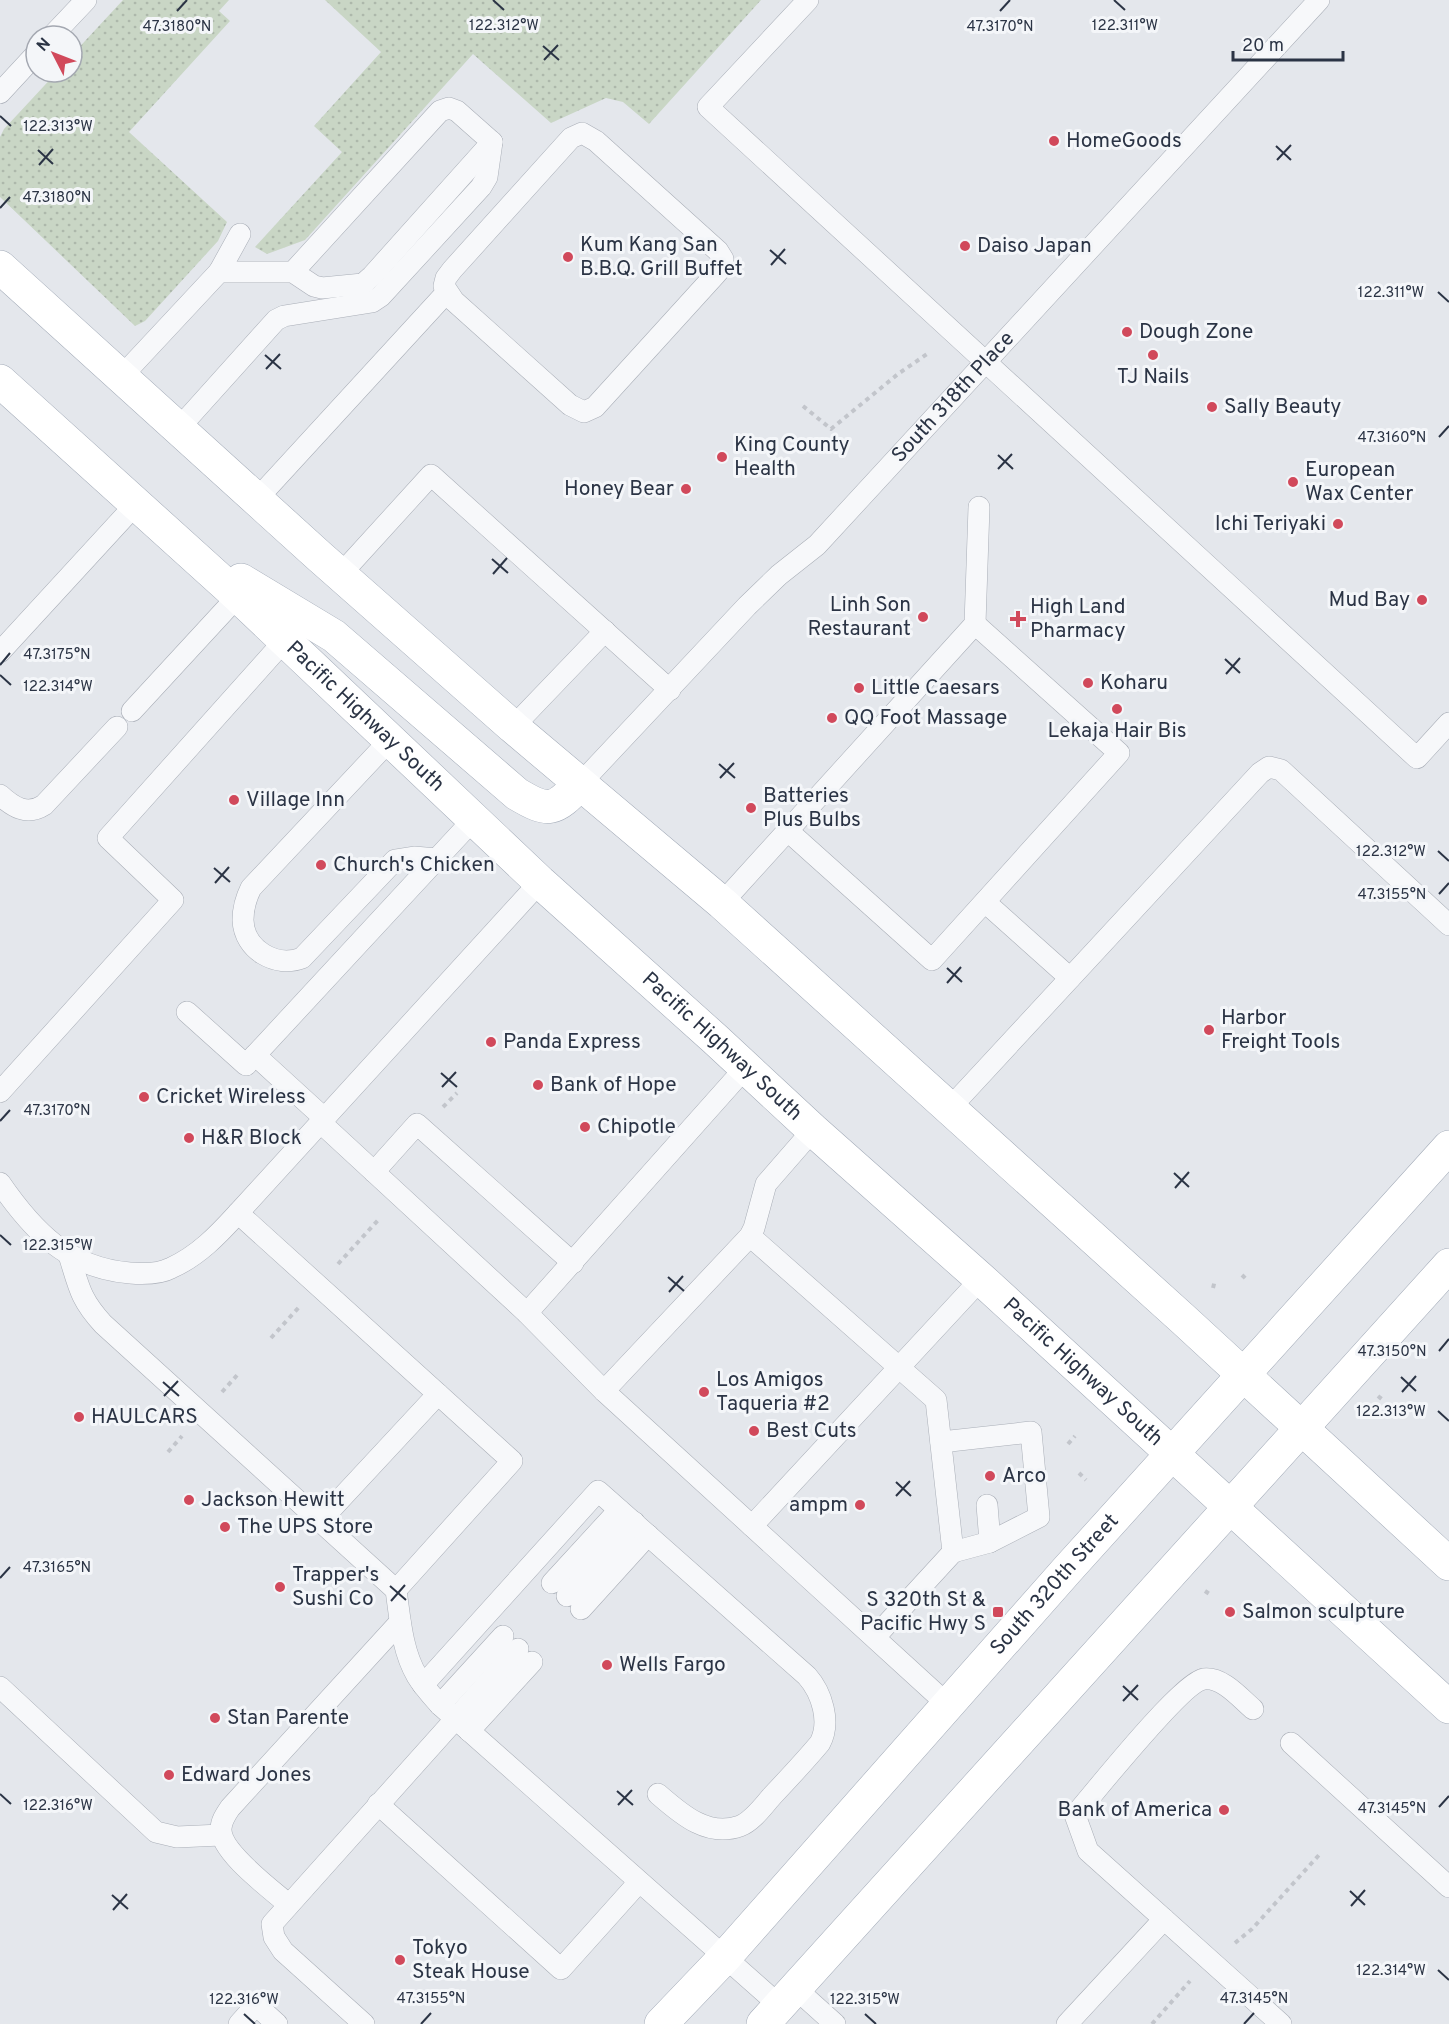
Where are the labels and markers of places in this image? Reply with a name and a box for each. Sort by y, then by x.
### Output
place label: HomeGoods [1066,128,1182,155]
marker: HomeGoods [1047,134,1061,148]
place label: Kum Kang San B.B.Q. Grill Buffet [580,232,743,283]
place label: Daiso Japan [977,233,1092,260]
marker: Daiso Japan [958,239,972,253]
marker: Kum Kang San B.B.Q. Grill Buffet [561,250,575,264]
place label: Dough Zone [1139,319,1253,346]
marker: Dough Zone [1120,325,1134,339]
marker: TJ Nails [1146,348,1160,362]
place label: TJ Nails [1117,364,1189,391]
place label: Sally Beauty [1224,394,1341,421]
marker: Sally Beauty [1205,400,1219,414]
place label: King County Health [734,432,850,483]
marker: King County Health [715,450,729,464]
place label: European Wax Center [1305,457,1413,508]
marker: European Wax Center [1286,475,1300,489]
place label: Honey Bear [564,476,674,503]
marker: Honey Bear [679,482,693,496]
place label: Ichi Teriyaki [1215,511,1326,538]
marker: Ichi Teriyaki [1331,517,1345,531]
place label: Mud Bay [1329,587,1410,614]
place label: Linh Son Restaurant [808,592,911,643]
marker: Mud Bay [1415,593,1429,607]
place label: High Land Pharmacy [1030,594,1126,645]
marker: Linh Son Restaurant [916,610,930,624]
marker: High Land Pharmacy [1011,612,1025,626]
place label: Koharu [1100,670,1168,697]
place label: Little Caesars [871,675,1000,702]
marker: Koharu [1081,676,1095,690]
marker: Little Caesars [852,681,866,695]
marker: Lekaja Hair Bis [1110,702,1124,716]
place label: QQ Foot Massage [844,705,1007,732]
marker: QQ Foot Massage [825,711,839,725]
place label: Lekaja Hair Bis [1047,718,1187,745]
place label: Batteries Plus Bulbs [763,783,861,834]
place label: Village Inn [246,787,345,814]
marker: Village Inn [227,793,241,807]
marker: Batteries Plus Bulbs [744,801,758,815]
place label: Church's Chicken [333,852,495,879]
marker: Church's Chicken [314,858,328,872]
place label: Harbor Freight Tools [1221,1005,1340,1056]
marker: Harbor Freight Tools [1202,1023,1216,1037]
place label: Panda Express [503,1029,641,1056]
marker: Panda Express [484,1035,498,1049]
place label: Bank of Hope [550,1072,677,1099]
marker: Bank of Hope [531,1078,545,1092]
place label: Cricket Wireless [156,1084,306,1111]
marker: Cricket Wireless [137,1090,151,1104]
place label: Chipotle [597,1114,676,1141]
marker: Chipotle [578,1120,592,1134]
place label: H&R Block [201,1125,302,1152]
marker: H&R Block [182,1131,196,1145]
place label: Los Amigos Taqueria #2 [716,1367,830,1418]
marker: Los Amigos Taqueria #2 [697,1385,711,1399]
place label: HAULCARS [91,1404,198,1431]
marker: HAULCARS [72,1410,86,1424]
place label: Best Cuts [766,1418,857,1445]
marker: Best Cuts [747,1424,761,1438]
place label: Arco [1002,1463,1046,1490]
marker: Arco [983,1469,997,1483]
place label: Jackson Hewitt [201,1487,345,1514]
place label: ampm [789,1492,848,1519]
marker: Jackson Hewitt [182,1493,196,1507]
marker: ampm [853,1498,867,1512]
place label: The UPS Store [237,1514,373,1541]
marker: The UPS Store [218,1520,232,1534]
place label: Trapper's Sushi Co [292,1562,379,1613]
marker: Trapper's Sushi Co [273,1580,287,1594]
place label: S 320th St & Pacific Hwy S [860,1587,986,1638]
place label: Salmon sculpture [1242,1599,1405,1626]
marker: S 320th St & Pacific Hwy S [991,1605,1005,1619]
marker: Salmon sculpture [1223,1605,1237,1619]
place label: Wells Fargo [619,1652,726,1679]
marker: Wells Fargo [600,1658,614,1672]
place label: Stan Parente [227,1705,349,1732]
marker: Stan Parente [208,1711,222,1725]
place label: Edward Jones [181,1762,311,1789]
marker: Edward Jones [162,1768,176,1782]
place label: Bank of America [1058,1797,1212,1824]
marker: Bank of America [1217,1803,1231,1817]
place label: Tokyo Steak House [412,1935,530,1986]
marker: Tokyo Steak House [393,1953,407,1967]

